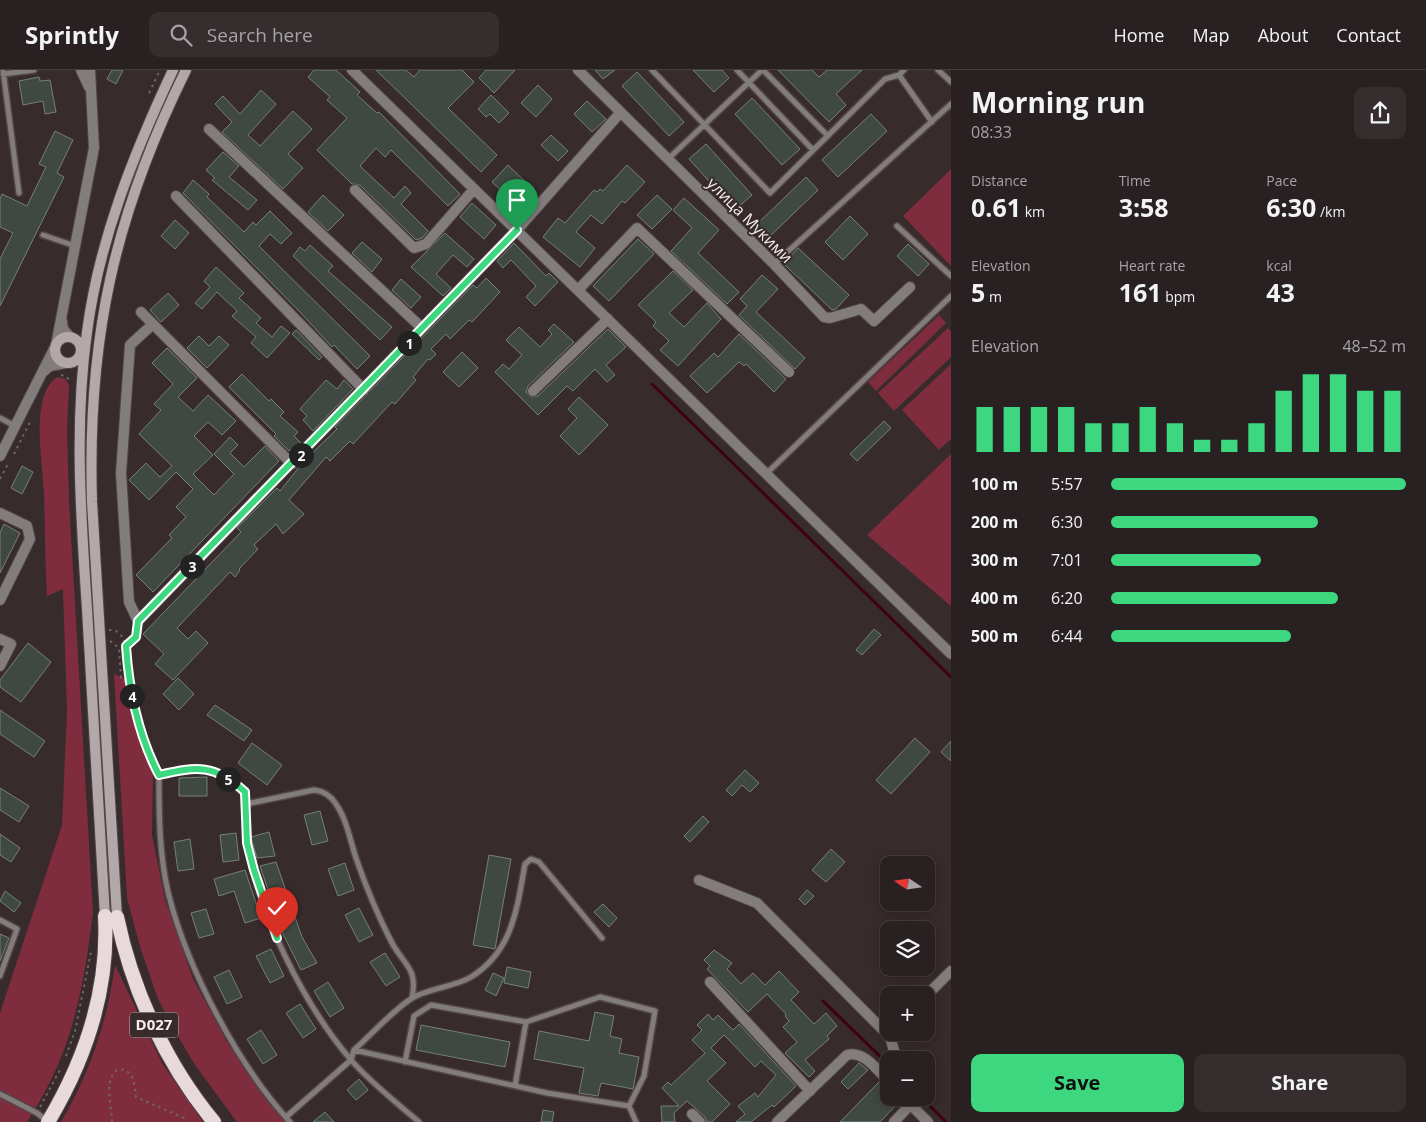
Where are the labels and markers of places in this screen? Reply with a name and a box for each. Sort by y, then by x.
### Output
pin [496,179,538,230]
pin: 1 [396,330,422,356]
pin: 2 [288,442,314,468]
pin: 3 [180,554,204,578]
pin: 4 [120,684,144,708]
pin: 5 [216,766,240,792]
pin [256,887,298,938]

